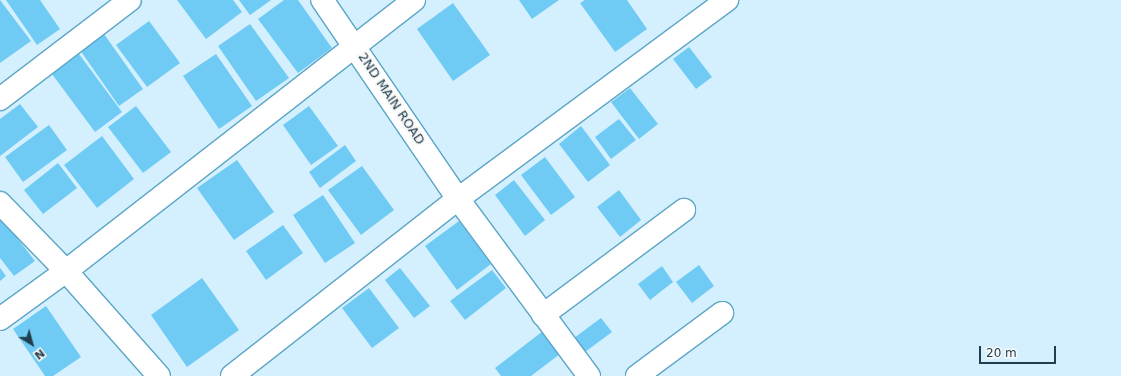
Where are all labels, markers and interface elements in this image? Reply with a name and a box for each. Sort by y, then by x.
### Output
street label: 2ND MAIN ROAD [354,50,428,148]
north arrow [12,324,52,364]
scale bar [981,338,1058,364]
text: N [32,346,47,362]
text: 20 m [986,346,1017,360]

